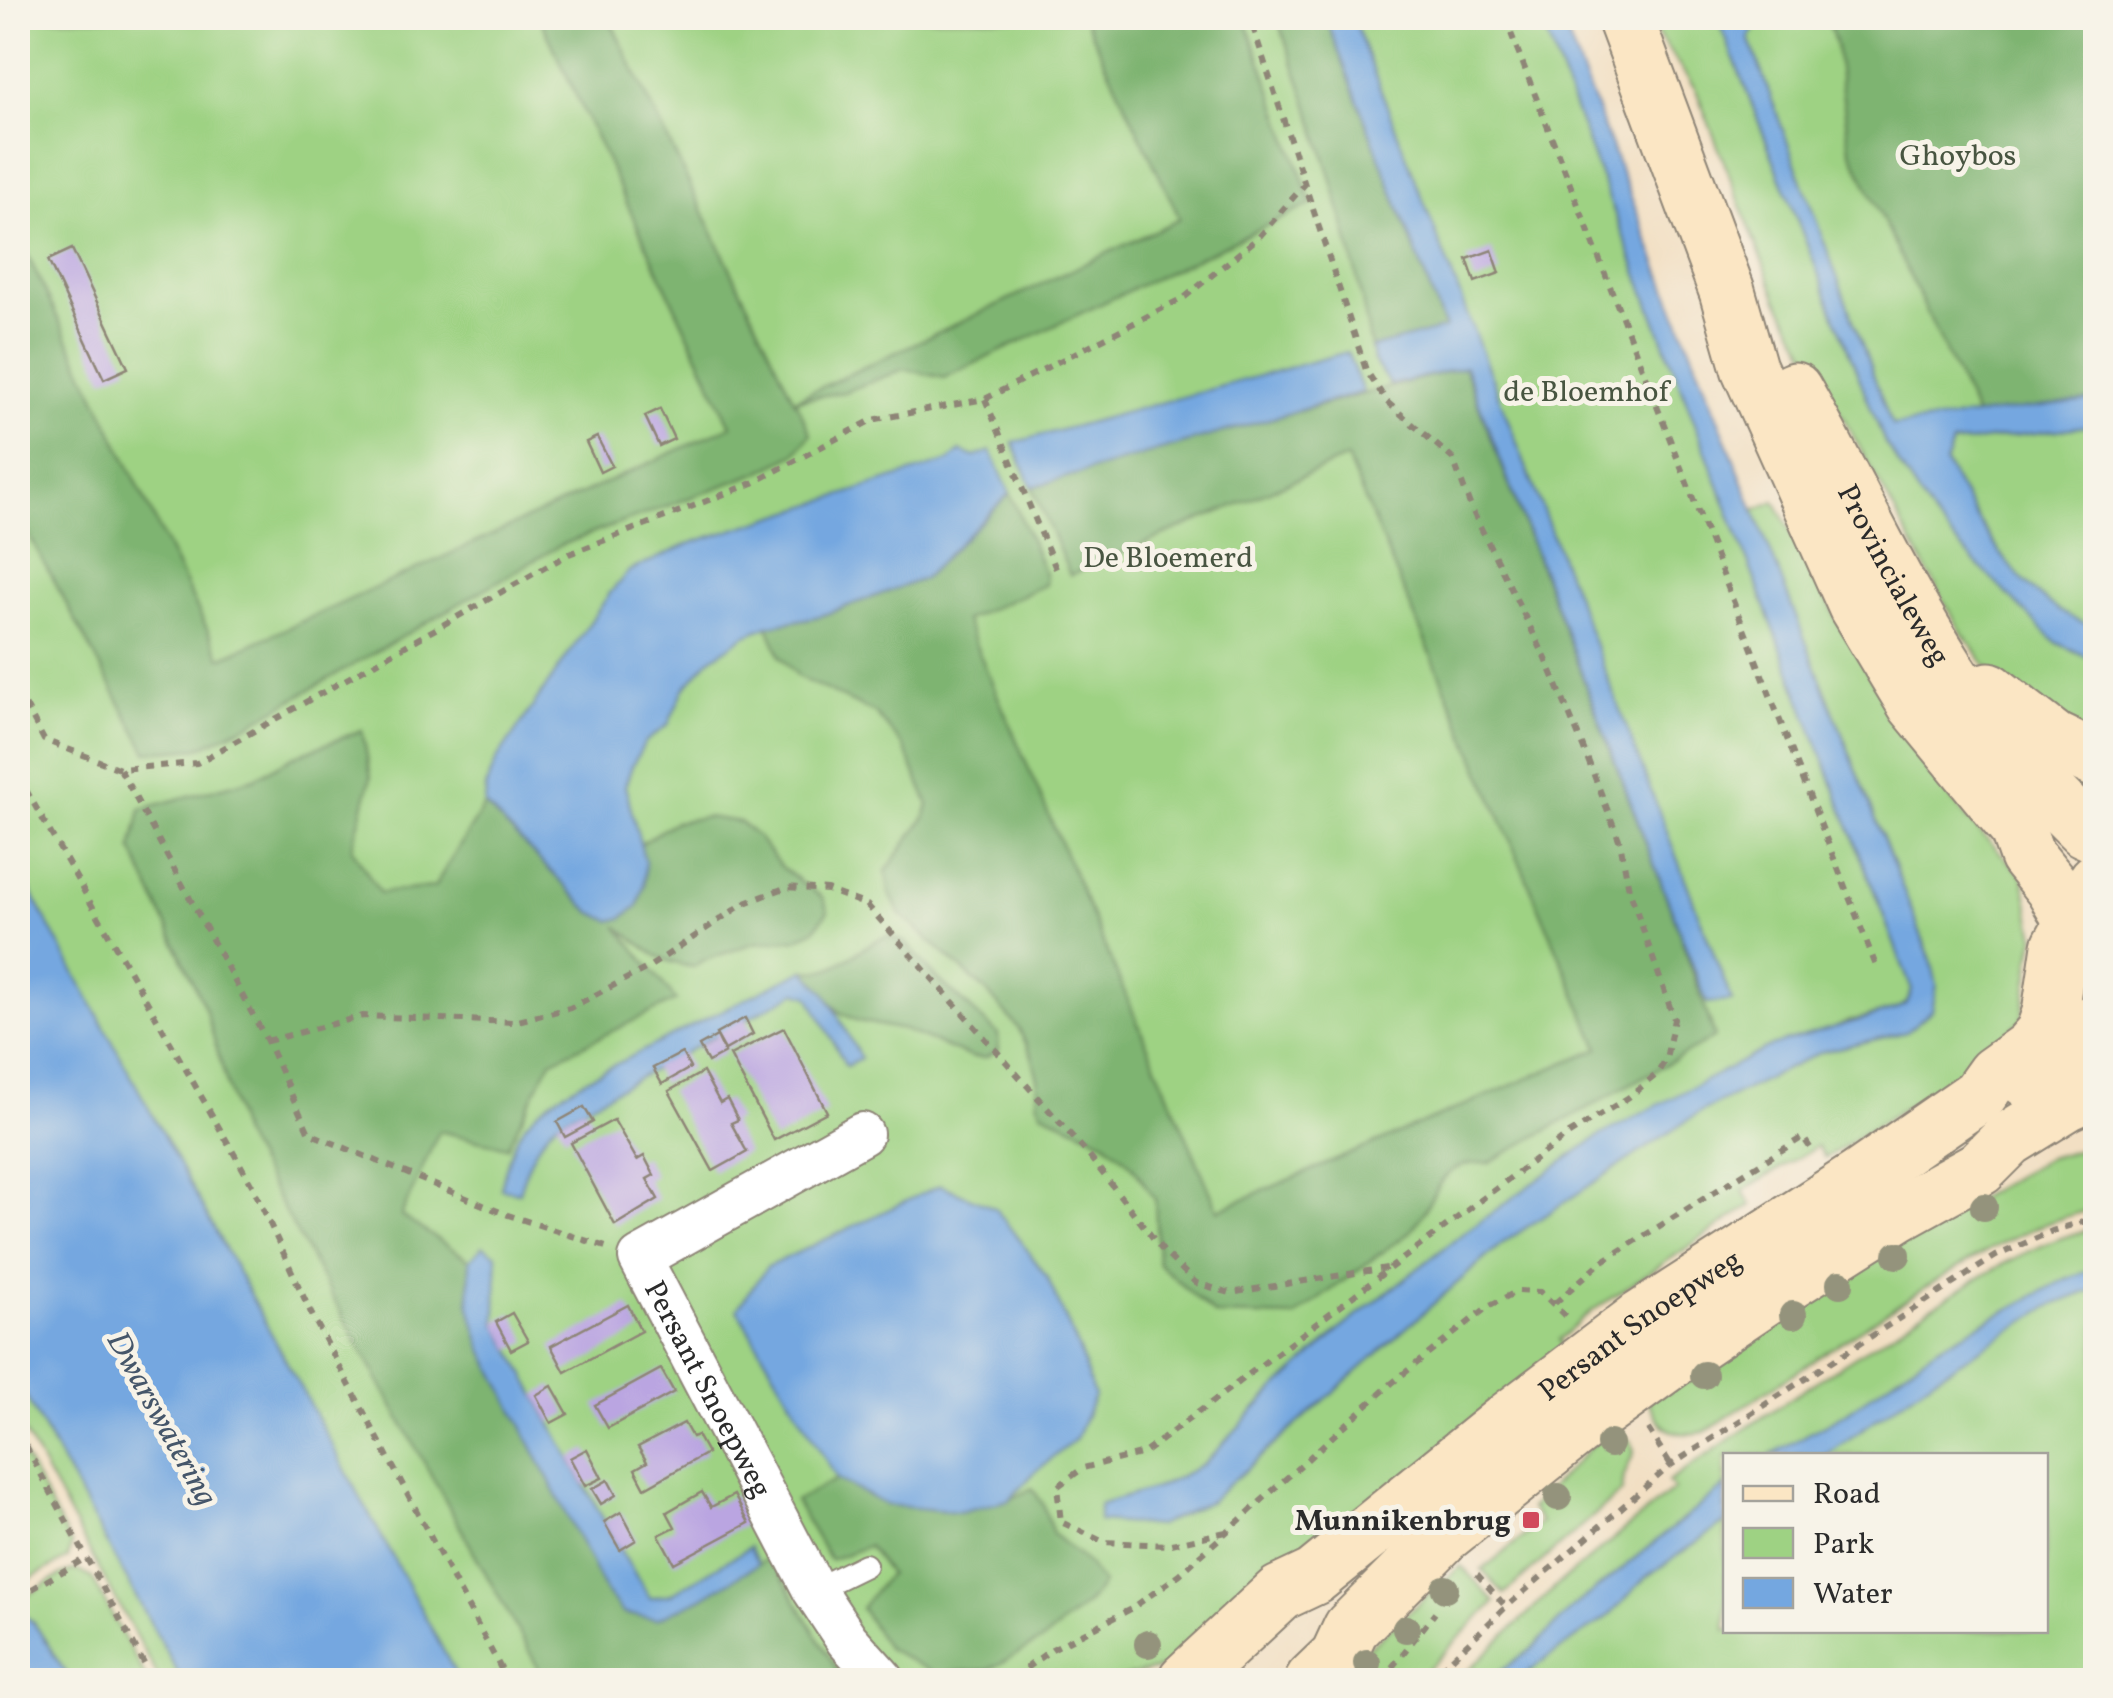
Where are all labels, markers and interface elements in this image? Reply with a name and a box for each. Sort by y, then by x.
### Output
park label: Ghoybos [1900,136,2016,178]
park label: de Bloemhof [1503,372,1672,414]
street label: Provincialeweg [1825,478,1959,675]
park label: De Bloemerd [1083,538,1253,580]
street label: Persant Snoepweg [1530,1240,1751,1412]
street label: Persant Snoepweg [632,1274,781,1506]
water label: Dwarswatering [94,1324,226,1515]
legend [1723,1453,2048,1633]
text: Road [1813,1474,1881,1516]
place label: Munnikenbrug [1294,1501,1511,1543]
marker: Munnikenbrug [1520,1509,1542,1531]
text: Park [1813,1524,1874,1566]
text: Water [1813,1574,1893,1616]

